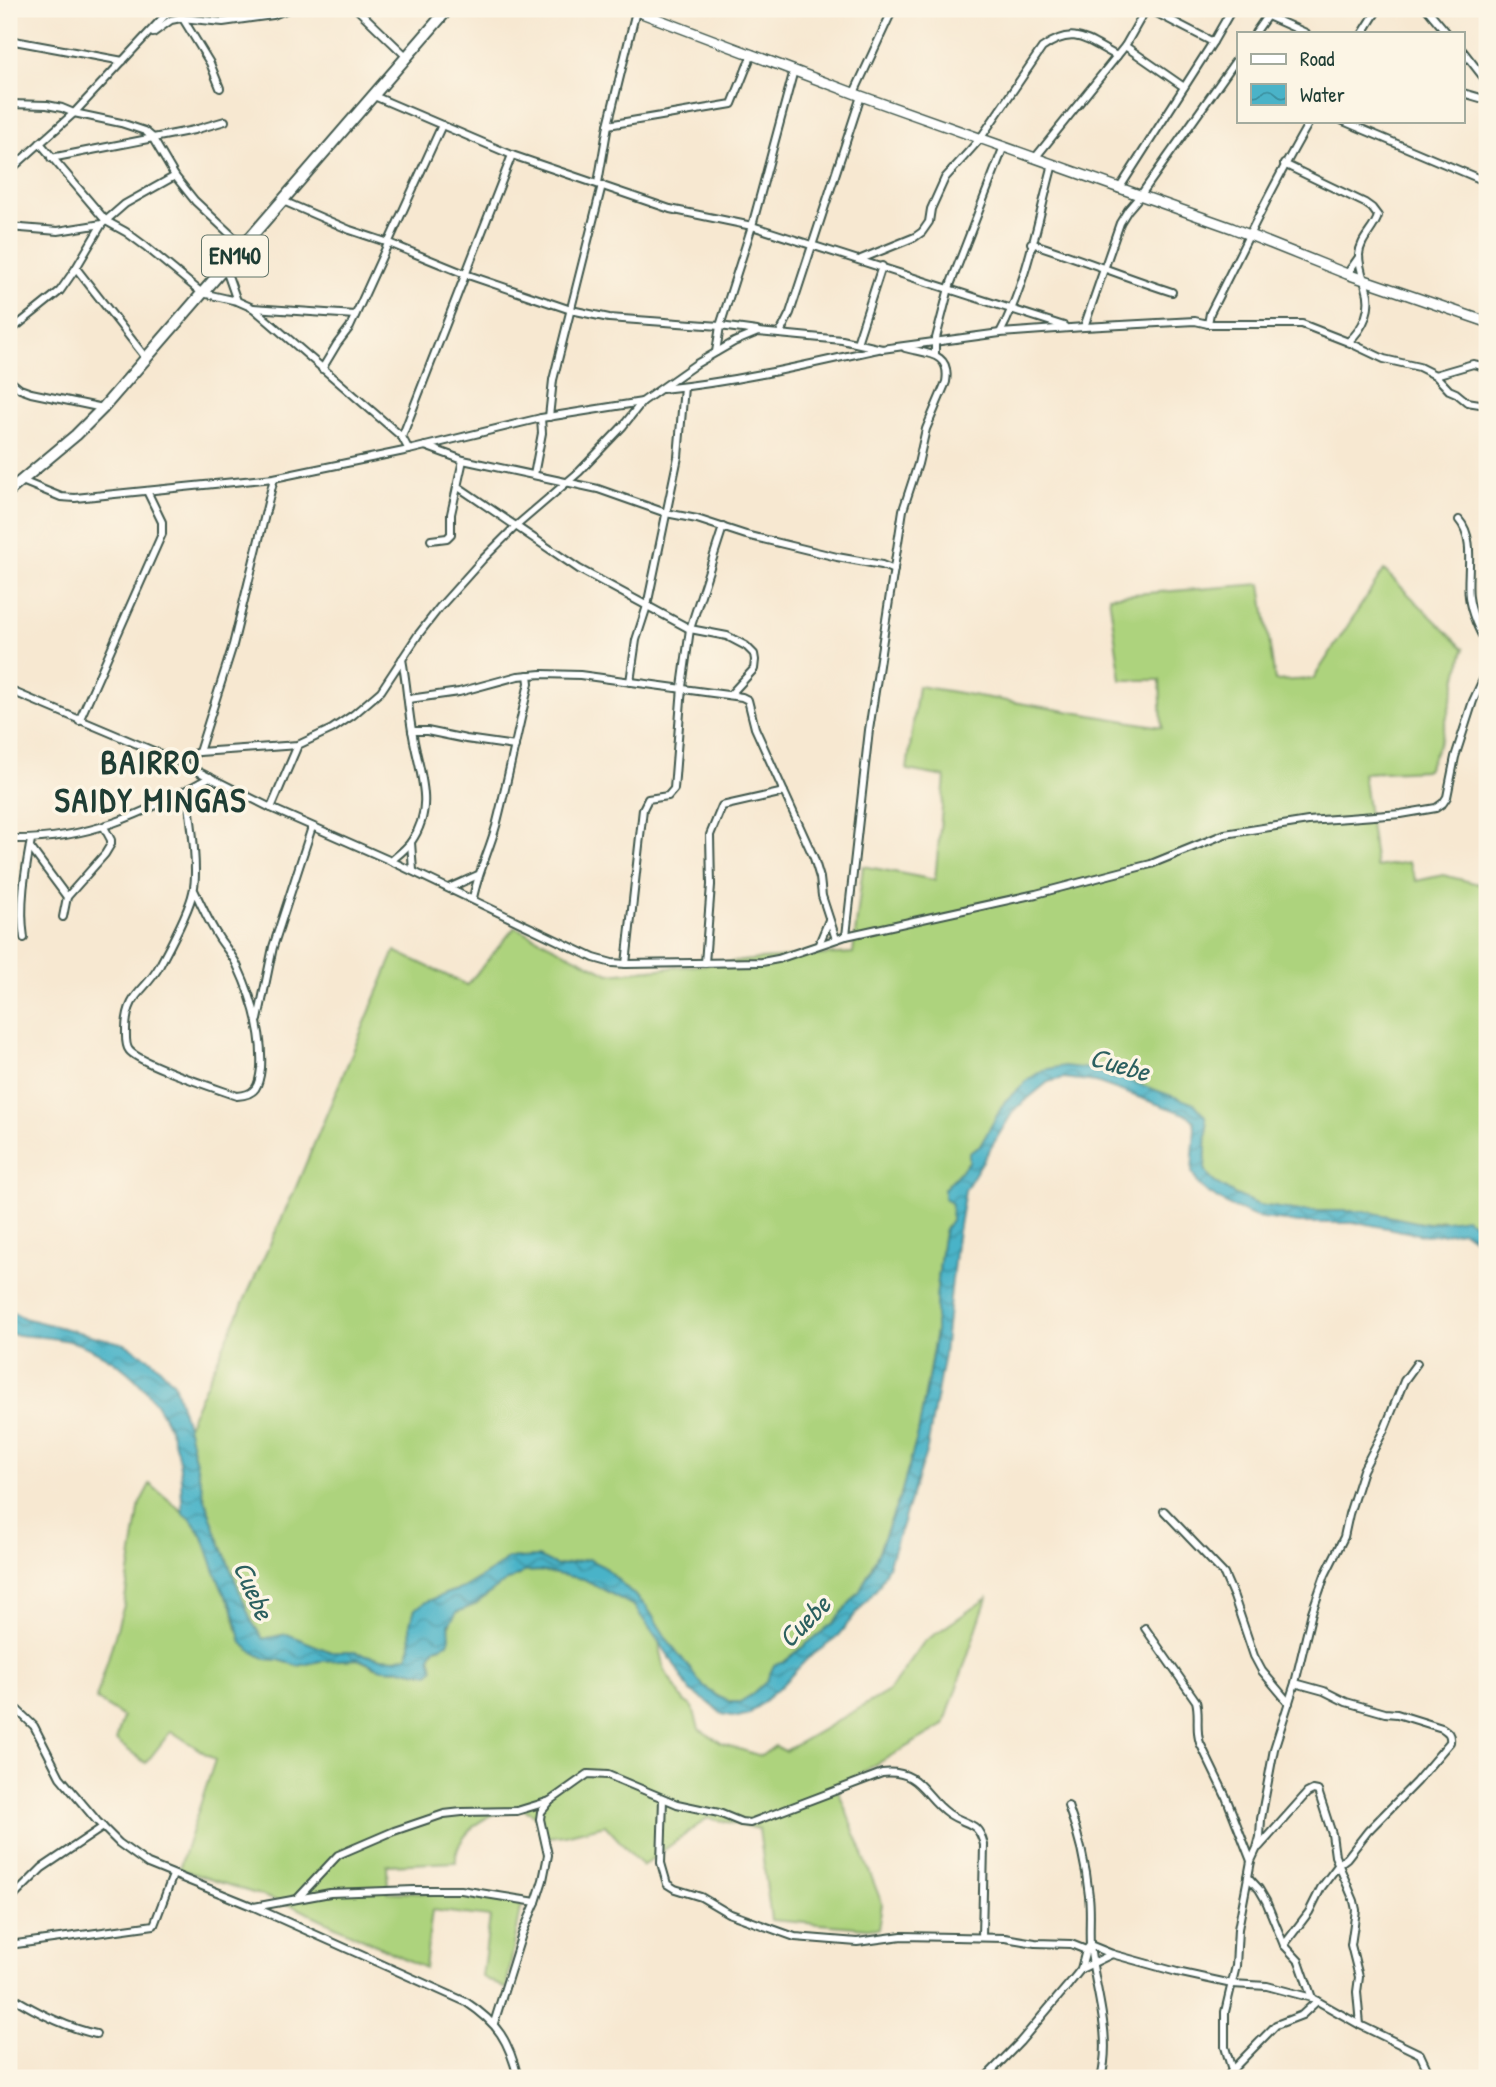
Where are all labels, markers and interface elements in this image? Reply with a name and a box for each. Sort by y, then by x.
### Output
legend [1237,32,1464,122]
text: Road [1300,44,1334,73]
text: Water [1300,80,1345,109]
road number: EN140 [202,235,268,276]
district label: BAIRRO SAIDY MINGAS [55,740,247,822]
water label: Cuebe [1086,1037,1156,1091]
water label: Cuebe [224,1555,284,1627]
water label: Cuebe [769,1585,840,1656]

